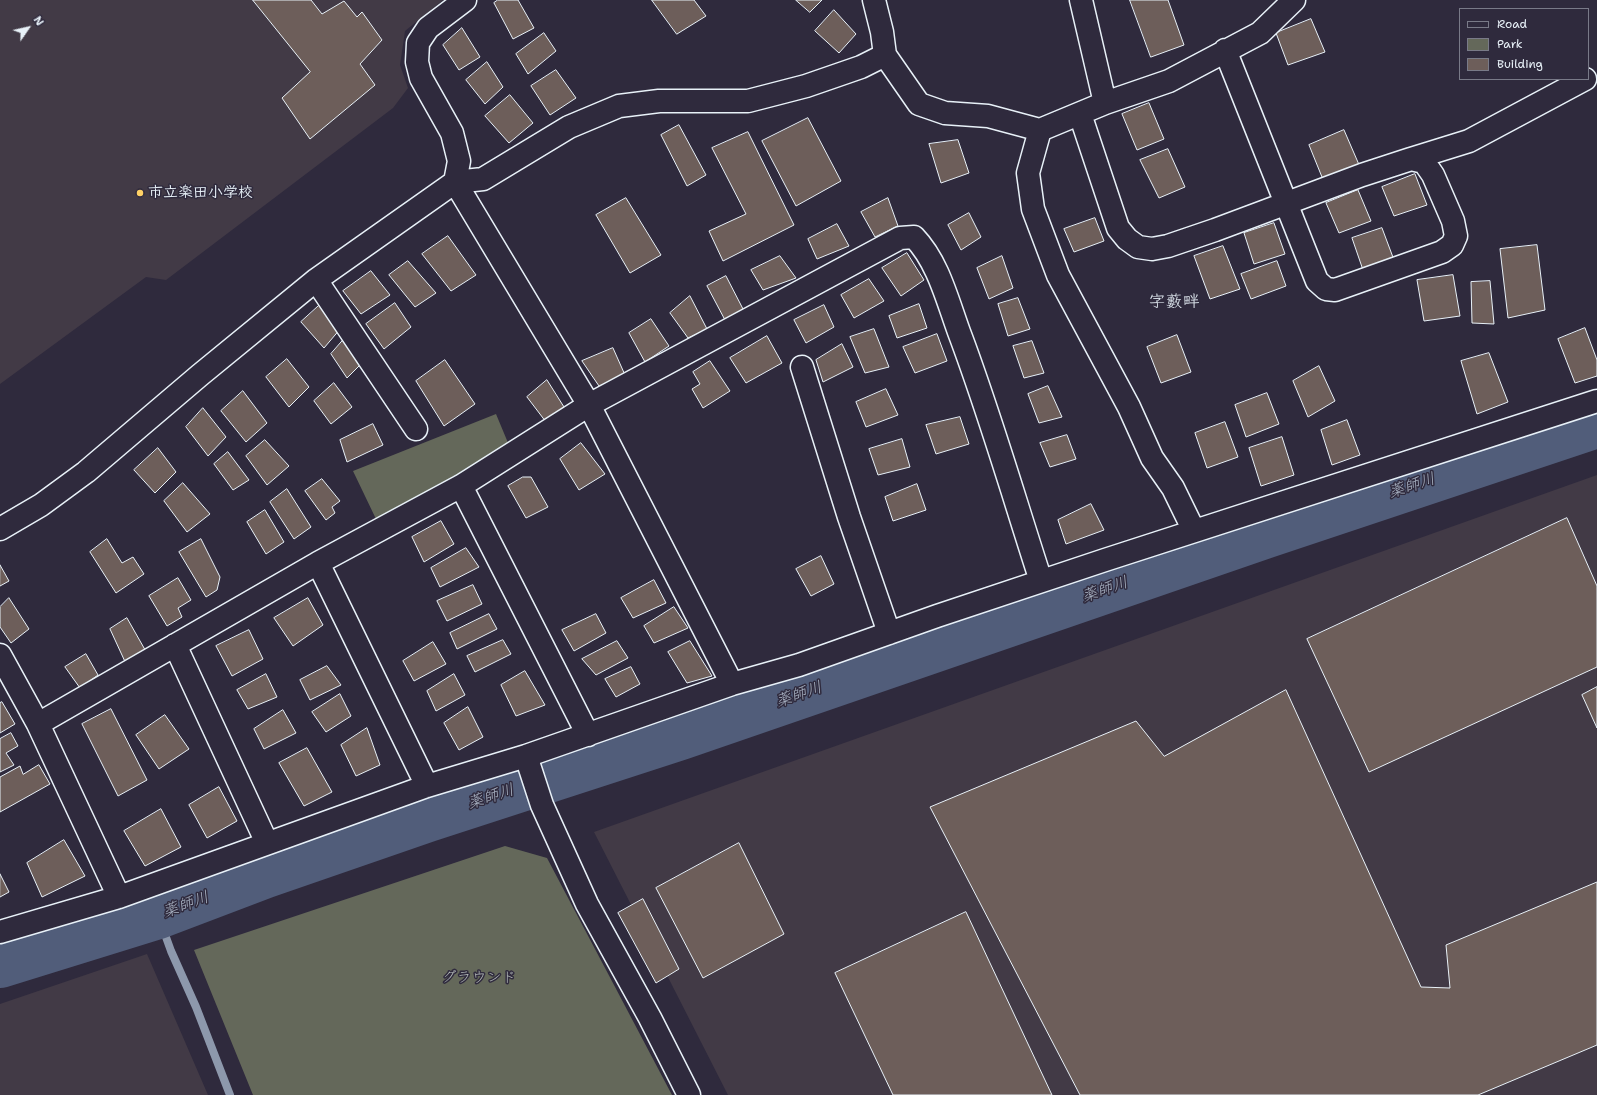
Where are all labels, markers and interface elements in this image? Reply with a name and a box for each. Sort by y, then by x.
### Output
north arrow [8,8,48,48]
legend [1459,8,1589,80]
text: N [30,13,47,29]
text: Road [1497,16,1527,32]
text: Park [1497,36,1523,52]
text: Building [1497,56,1543,72]
place label: 市立楽田小学校 [148,184,253,202]
marker: 市立楽田小学校 [135,188,145,198]
district label: 字藪畔 [1149,293,1199,313]
water label: 薬師川 [1386,469,1438,503]
water label: 薬師川 [1079,573,1131,607]
water label: 薬師川 [773,678,825,712]
water label: 薬師川 [465,780,517,814]
water label: 薬師川 [160,888,212,922]
park label: グラウンド [442,969,516,987]

